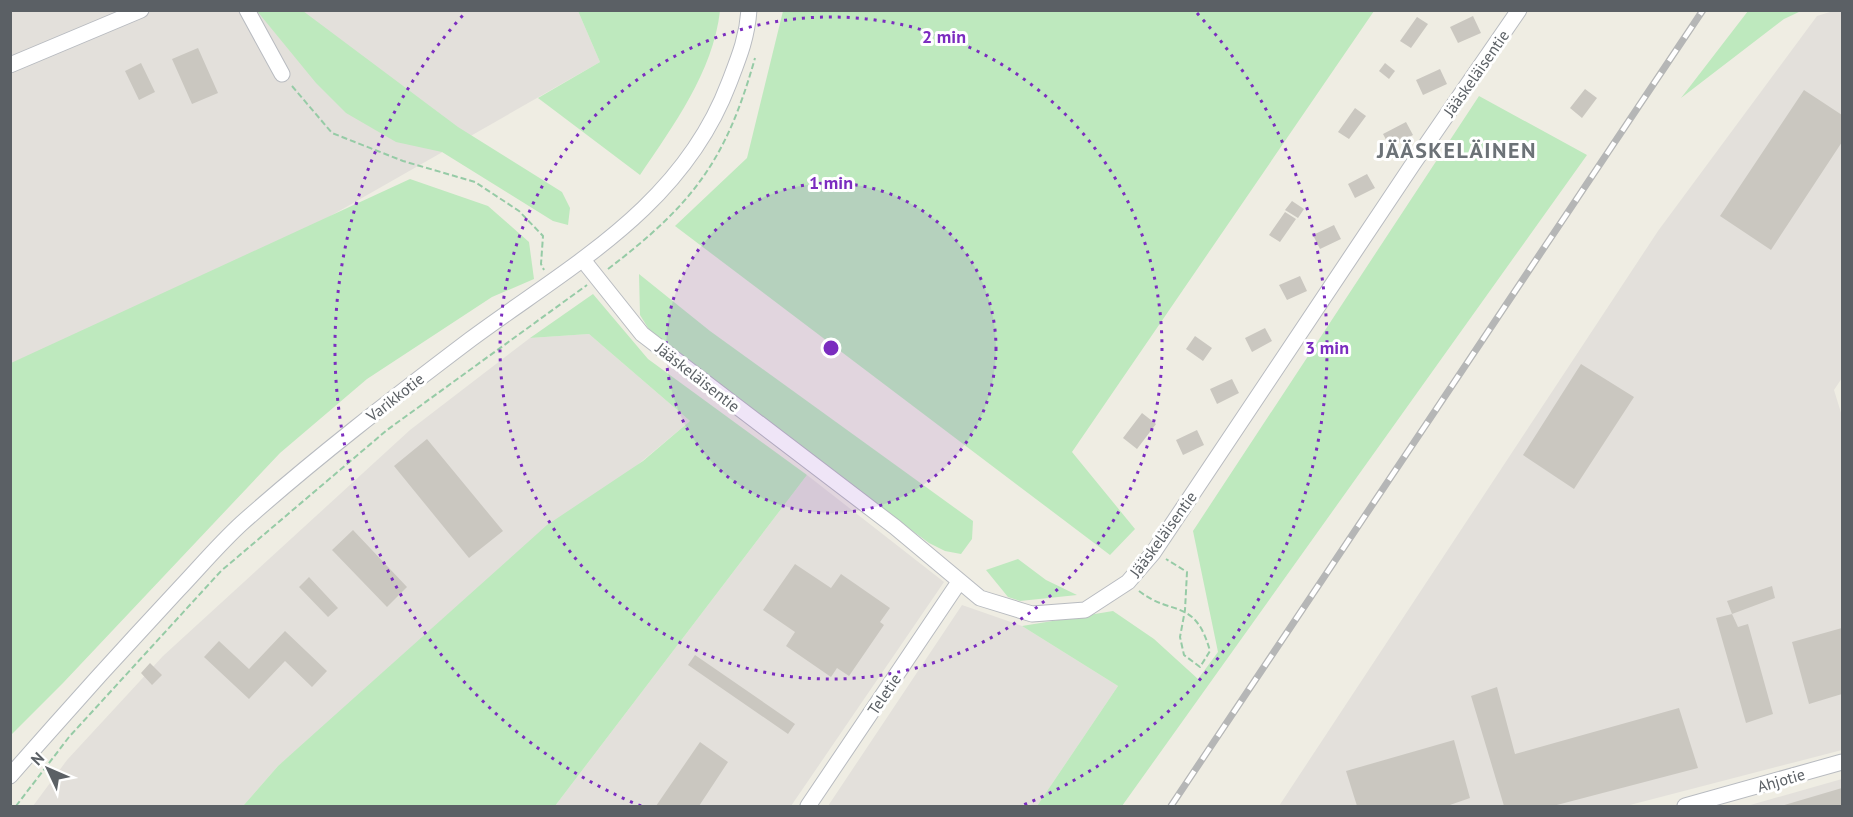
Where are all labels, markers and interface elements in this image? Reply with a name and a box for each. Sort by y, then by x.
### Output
text: 2 min [922,25,966,48]
street label: Jääskeläisentie [1438,26,1513,121]
district label: JÄÄSKELÄINEN [1376,136,1537,164]
text: 1 min [809,171,853,194]
text: 3 min [1305,336,1349,359]
street label: Jääskeläisentie [651,337,744,416]
centre of rings [821,338,841,358]
street label: Varikkotie [361,368,428,426]
street label: Jääskeläisentie [1125,487,1201,582]
street label: Teletie [863,670,905,718]
north arrow [18,739,78,799]
text: N [26,748,48,769]
street label: Ahjotie [1755,764,1807,796]

